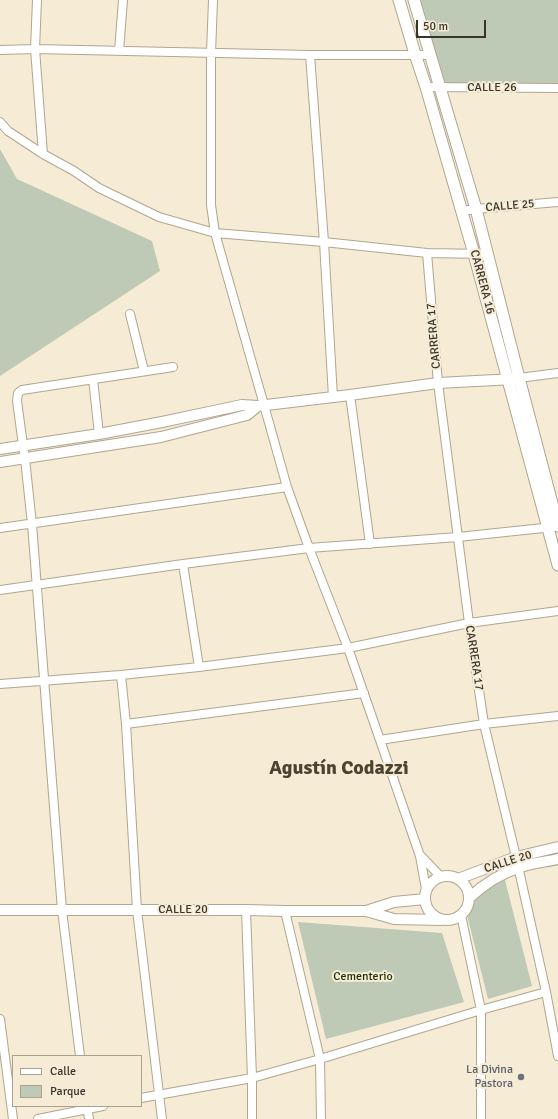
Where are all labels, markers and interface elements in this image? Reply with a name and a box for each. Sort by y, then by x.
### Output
scale bar [418,12,488,38]
text: 50 m [423,19,448,34]
street label: CALLE 26 [467,81,517,95]
street label: CALLE 25 [485,197,535,215]
street label: CARRERA 16 [467,248,497,316]
street label: CARRERA 17 [424,303,444,369]
street label: CARRERA 17 [462,624,486,692]
district label: Agustín Codazzi [269,757,409,781]
street label: CALLE 20 [482,848,534,876]
street label: CALLE 20 [158,903,208,917]
park label: Cementerio [333,970,393,984]
legend [12,1055,142,1107]
place label: La Divina Pastora [466,1063,513,1091]
text: Calle [50,1064,76,1079]
marker: La Divina Pastora [516,1072,526,1082]
text: Parque [50,1084,86,1099]

